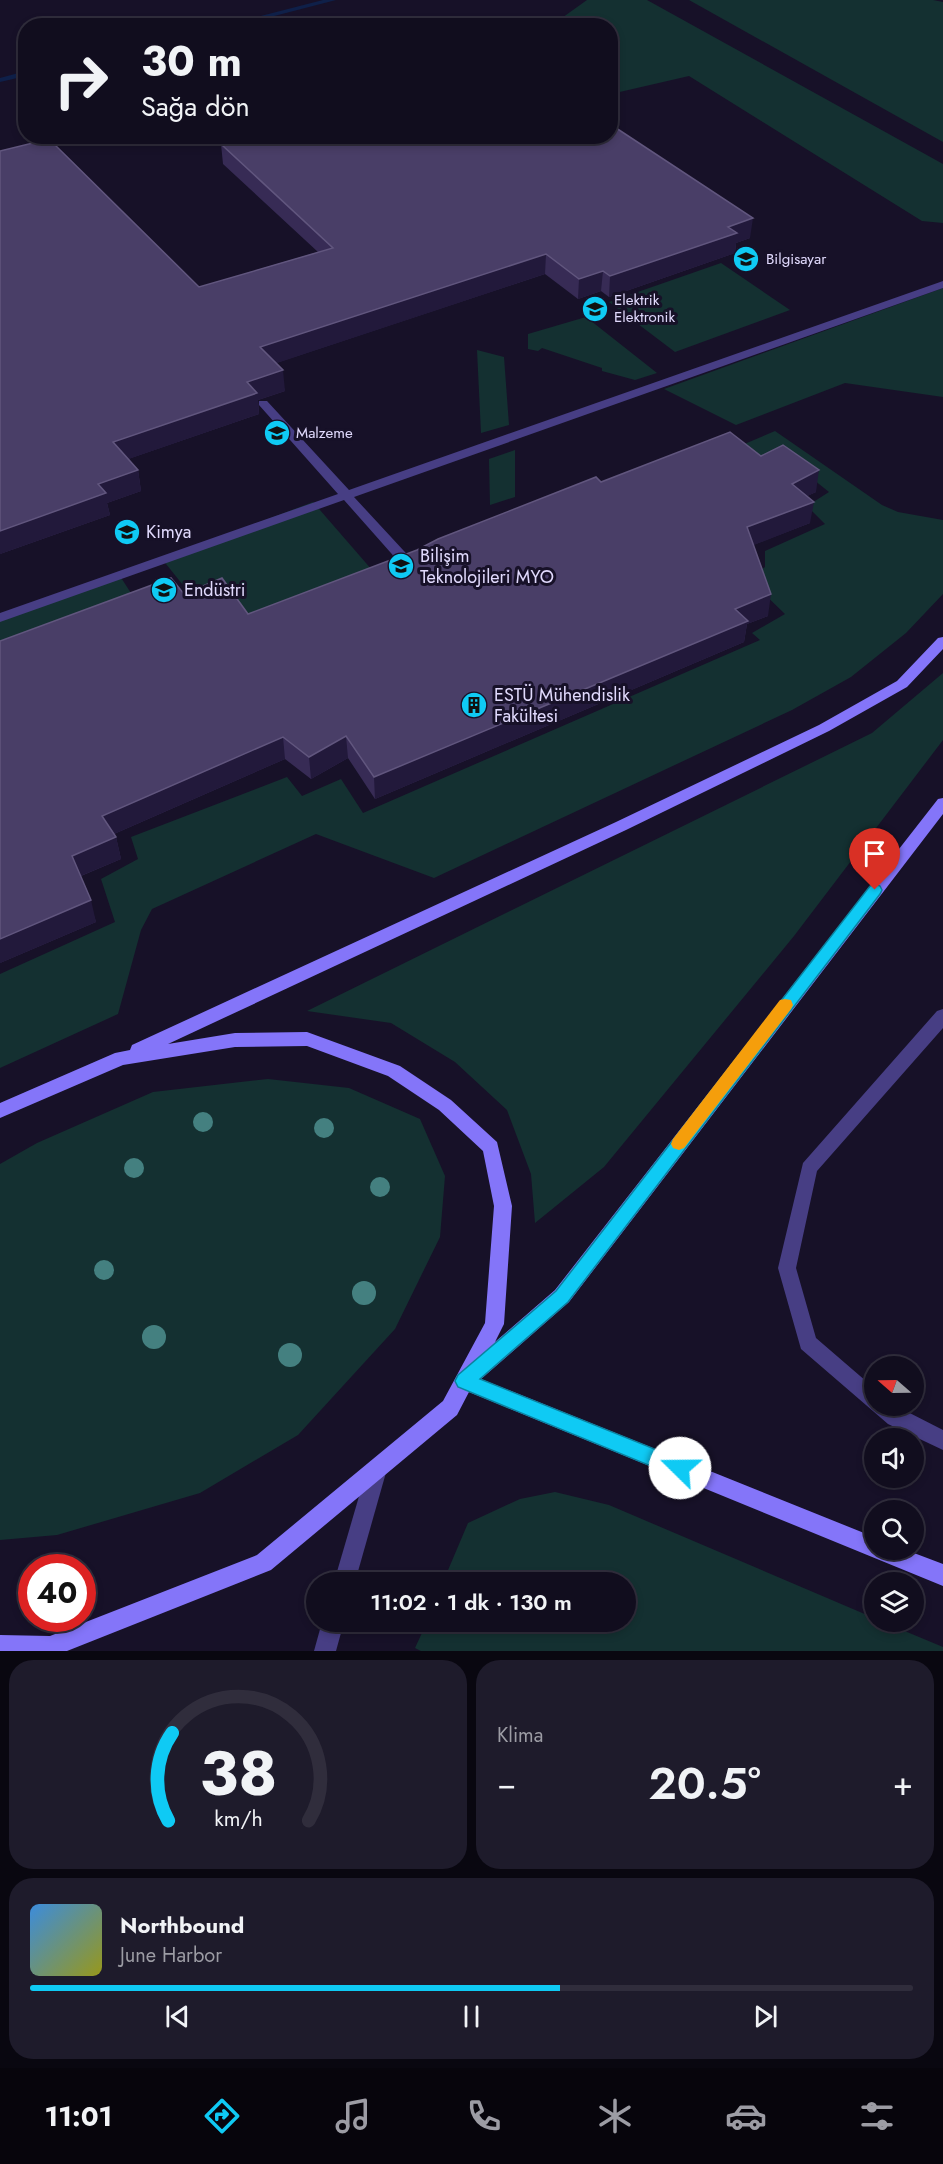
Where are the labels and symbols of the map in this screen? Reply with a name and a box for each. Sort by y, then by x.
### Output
school or university icon: Bilgisayar [731,244,761,274]
place label: Bilgisayar [766,248,827,270]
place label: Elektrik Elektronik [614,289,676,328]
school or university icon: Elektrik Elektronik [580,294,610,324]
school or university icon: Malzeme [262,418,292,448]
place label: Malzeme [296,422,353,444]
school or university icon: Kimya [112,517,142,547]
place label: Kimya [146,519,191,545]
place label: Bilişim Teknolojileri MYO [420,543,554,590]
school or university icon: Bilişim Teknolojileri MYO [386,551,416,581]
school or university icon: Endüstri [149,575,179,605]
place label: Endüstri [184,577,246,603]
place label: ESTÜ Mühendislik Fakültesi [494,682,630,729]
building icon: ESTÜ Mühendislik Fakültesi [459,690,489,720]
pin [849,828,900,890]
north arrow [864,1356,924,1416]
position arrow [648,1436,712,1500]
speed limit sign: 40 [18,1554,96,1632]

